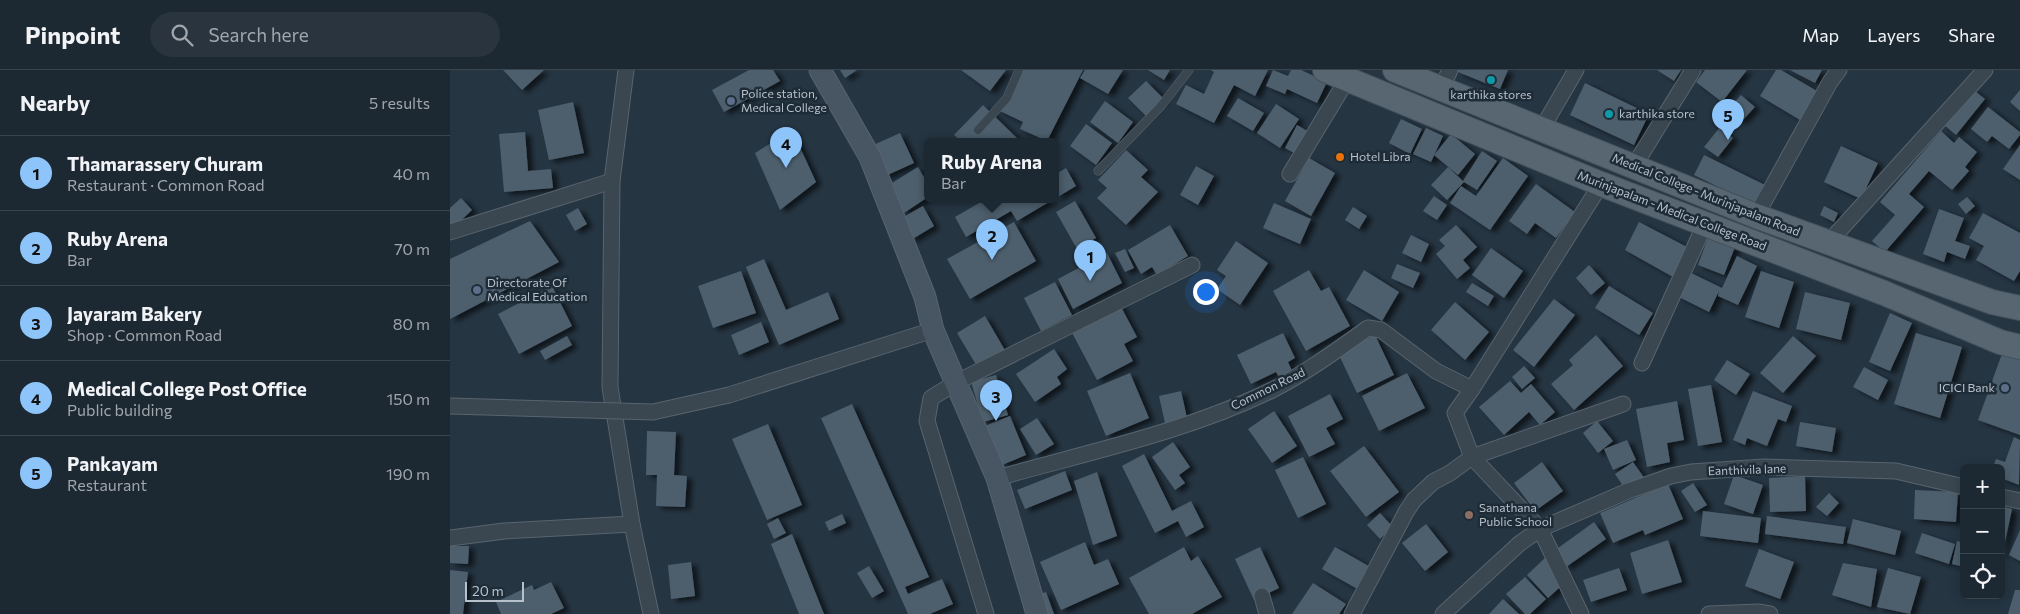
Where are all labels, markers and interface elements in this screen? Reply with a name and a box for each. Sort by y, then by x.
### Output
search box [150,12,500,57]
text: Pinpoint [25,20,120,49]
icon: search [168,21,196,49]
text: Search here [208,23,309,46]
text: Map [1802,24,1839,46]
text: Layers [1867,24,1920,46]
text: Share [1948,24,1995,46]
marker: karthika stores [1485,74,1497,86]
place label: Police station, Medical College [741,86,827,114]
place label: karthika stores [1450,87,1532,101]
text: Nearby [20,90,90,115]
text: 5 results [369,93,430,112]
marker: Police station, Medical College [725,95,737,107]
pin: 5 [1712,99,1744,140]
place label: karthika store [1619,106,1695,120]
marker: karthika store [1603,108,1615,120]
pin: 4 [770,127,802,168]
popup [924,138,1059,203]
place label: Hotel Libra [1350,149,1411,163]
text: Ruby Arena [941,150,1042,173]
street label: Medical College - Murinjapalam Road [1610,150,1802,238]
marker: Hotel Libra [1334,151,1346,163]
text: Thamarassery Churam [67,152,263,175]
text: 1 [32,164,40,183]
text: 40 m [393,164,430,183]
street label: Murinjapalam - Medical College Road [1576,167,1769,253]
text: Bar [941,173,966,192]
text: Restaurant · Common Road [67,175,265,194]
pin: 2 [976,219,1008,260]
text: Ruby Arena [67,227,168,250]
text: 2 [31,239,41,258]
text: 70 m [394,239,430,258]
pin: 1 [1074,240,1106,281]
text: Bar [67,250,92,269]
place label: Directorate Of Medical Education [487,275,587,303]
your location [1193,279,1219,305]
marker: Directorate Of Medical Education [471,284,483,296]
text: Jayaram Bakery [67,302,202,325]
text: 3 [31,314,41,333]
text: 80 m [393,314,430,333]
text: Shop · Common Road [67,325,222,344]
street label: Common Road [1228,364,1307,412]
text: Medical College Post Office [67,377,307,400]
pin: 3 [980,380,1012,421]
place label: ICICI Bank [1939,380,1995,394]
marker: ICICI Bank [1999,382,2011,394]
text: 4 [31,389,41,408]
text: 150 m [387,389,430,408]
text: Public building [67,400,172,419]
text: Pankayam [67,452,158,475]
street label: Eanthivila lane [1707,461,1786,477]
text: 5 [31,464,41,483]
text: 190 m [386,464,430,483]
map controls [1960,464,2005,599]
button: + [1960,464,2005,509]
text: Restaurant [67,475,147,494]
place label: Sanathana Public School [1479,500,1552,528]
marker: Sanathana Public School [1463,509,1475,521]
button: − [1960,509,2005,554]
button: locate [1960,554,2005,599]
scale bar [465,579,524,602]
text: 20 m [472,582,504,599]

